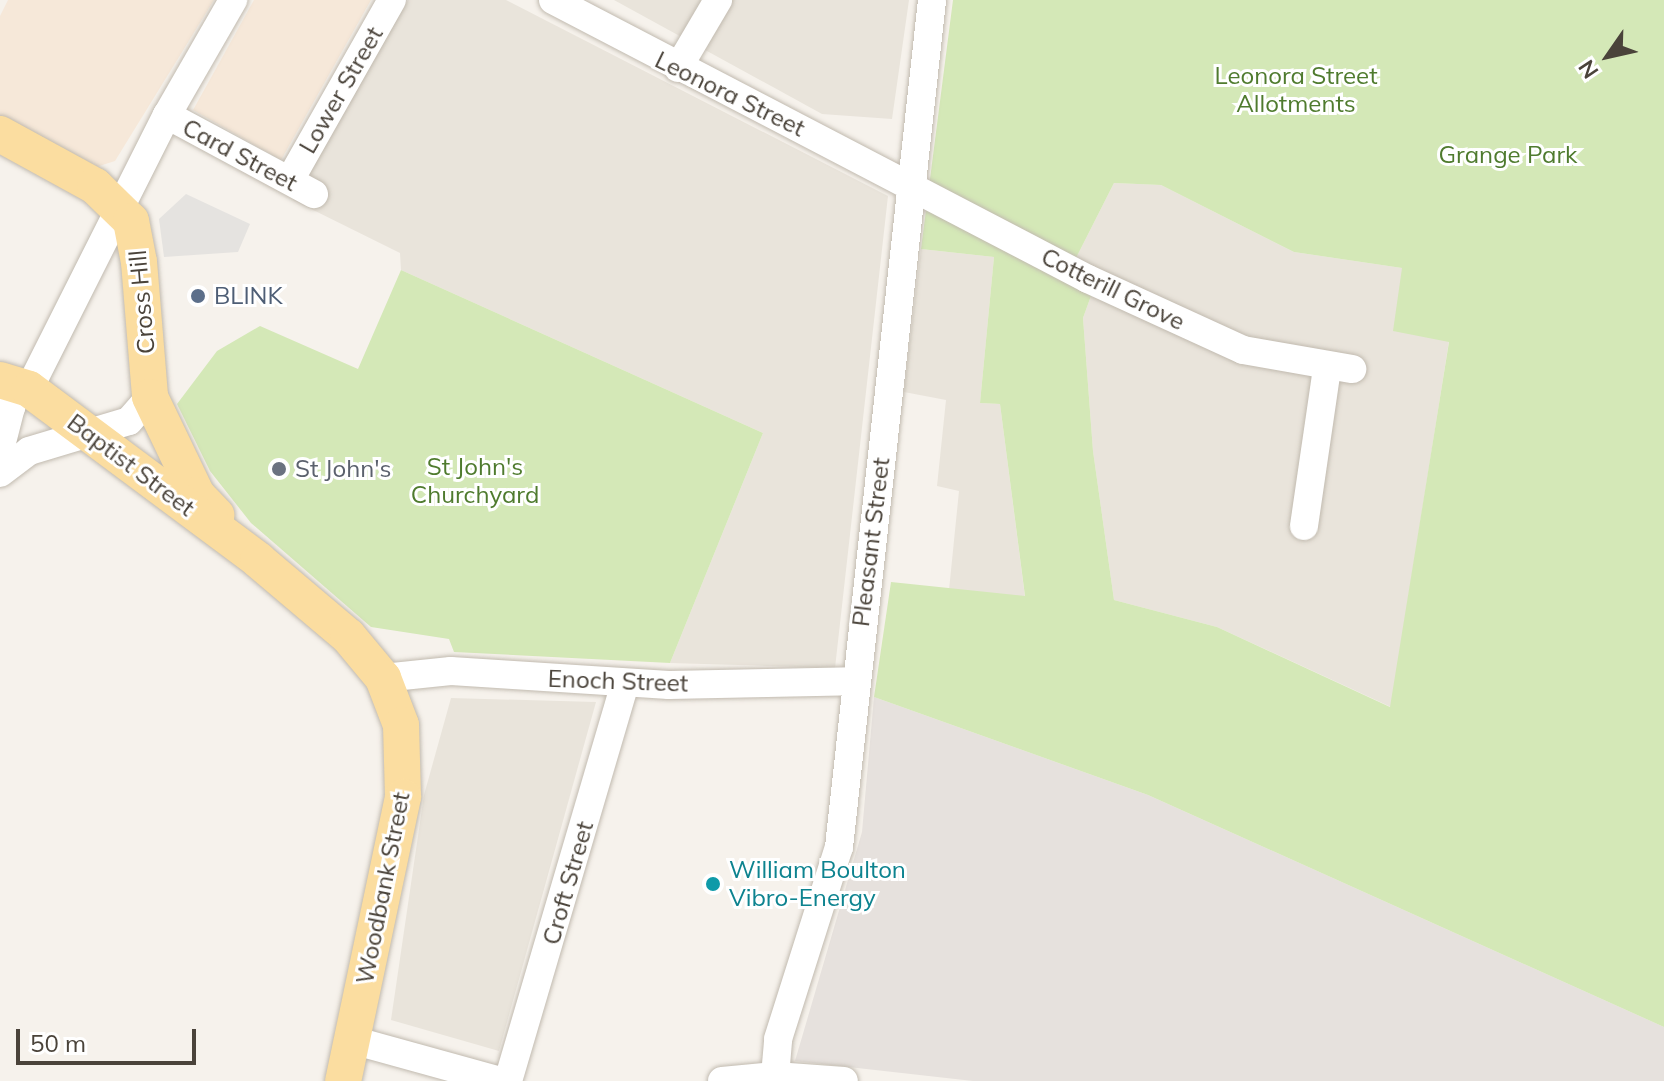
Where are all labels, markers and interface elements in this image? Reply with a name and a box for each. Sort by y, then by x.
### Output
north arrow [1568,16,1648,96]
street label: Lower Street [293,21,389,159]
street label: Leonora Street [650,45,810,143]
text: N [1572,55,1604,84]
park label: Leonora Street Allotments [1214,62,1378,118]
street label: Card Street [178,113,302,197]
park label: Grange Park [1439,141,1577,169]
street label: Cotterill Grove [1037,242,1189,336]
street label: Cross Hill [123,249,161,355]
place label: BLINK [214,282,283,310]
marker: BLINK [189,287,207,305]
street label: Baptist Street [62,408,200,522]
park label: St John's Churchyard [411,453,539,509]
place label: St John's [295,455,392,483]
street label: Pleasant Street [846,456,896,628]
marker: St John's [270,460,288,478]
street label: Enoch Street [547,664,689,698]
street label: Woodbank Street [350,790,416,986]
street label: Croft Street [537,818,599,948]
place label: William Boulton Vibro-Energy [729,856,906,912]
marker: William Boulton Vibro-Energy [704,875,722,893]
scale bar [20,1013,200,1063]
text: 50 m [30,1028,86,1058]

